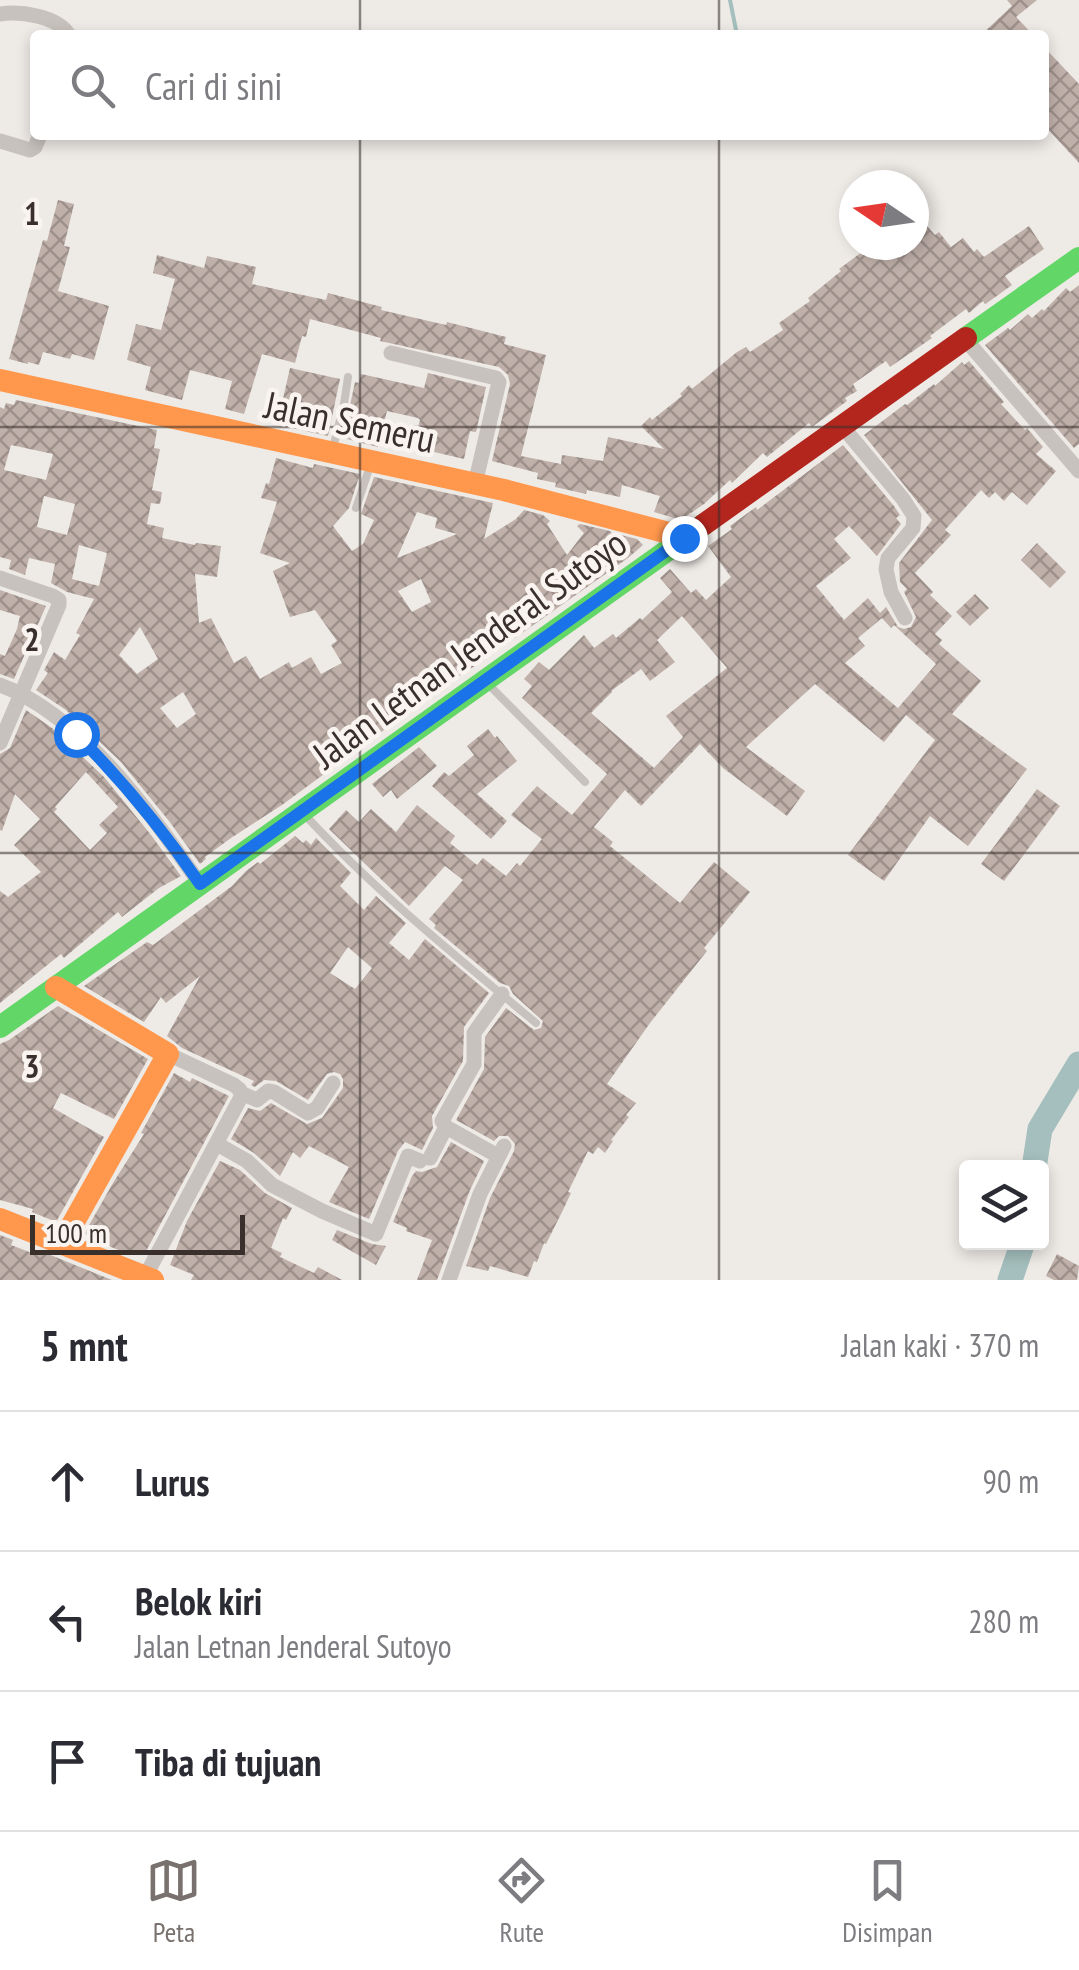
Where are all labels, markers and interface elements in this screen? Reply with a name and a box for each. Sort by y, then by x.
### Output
search box [30,30,1049,140]
icon: search [65,58,120,113]
text: Cari di sini [145,61,283,110]
north arrow [839,170,929,260]
text: 1 [24,192,40,234]
street label: Jalan Semeru [260,379,439,463]
route end [662,516,708,562]
street label: Jalan Letnan Jenderal Sutoyo [302,518,635,779]
text: 2 [24,618,40,660]
route start [54,712,100,758]
text: 3 [24,1045,40,1087]
map controls [959,1160,1049,1250]
button: layers [959,1160,1049,1250]
scale bar [30,1210,245,1254]
text: 100 m [45,1214,107,1251]
text: 5 mnt [40,1318,128,1373]
text: Jalan kaki · 370 m [842,1324,1039,1366]
icon: ahead [40,1454,95,1509]
text: Lurus [135,1457,209,1506]
text: 90 m [983,1460,1039,1502]
text: Belok kiri [135,1576,262,1625]
icon: left [40,1594,95,1649]
text: 280 m [968,1600,1039,1642]
text: Jalan Letnan Jenderal Sutoyo [135,1625,452,1667]
icon: arrive [40,1734,95,1789]
text: Tiba di tujuan [135,1737,321,1786]
tab: Peta [146,1853,201,1950]
tab: Rute [494,1853,549,1950]
tab: Disimpan [842,1853,933,1950]

